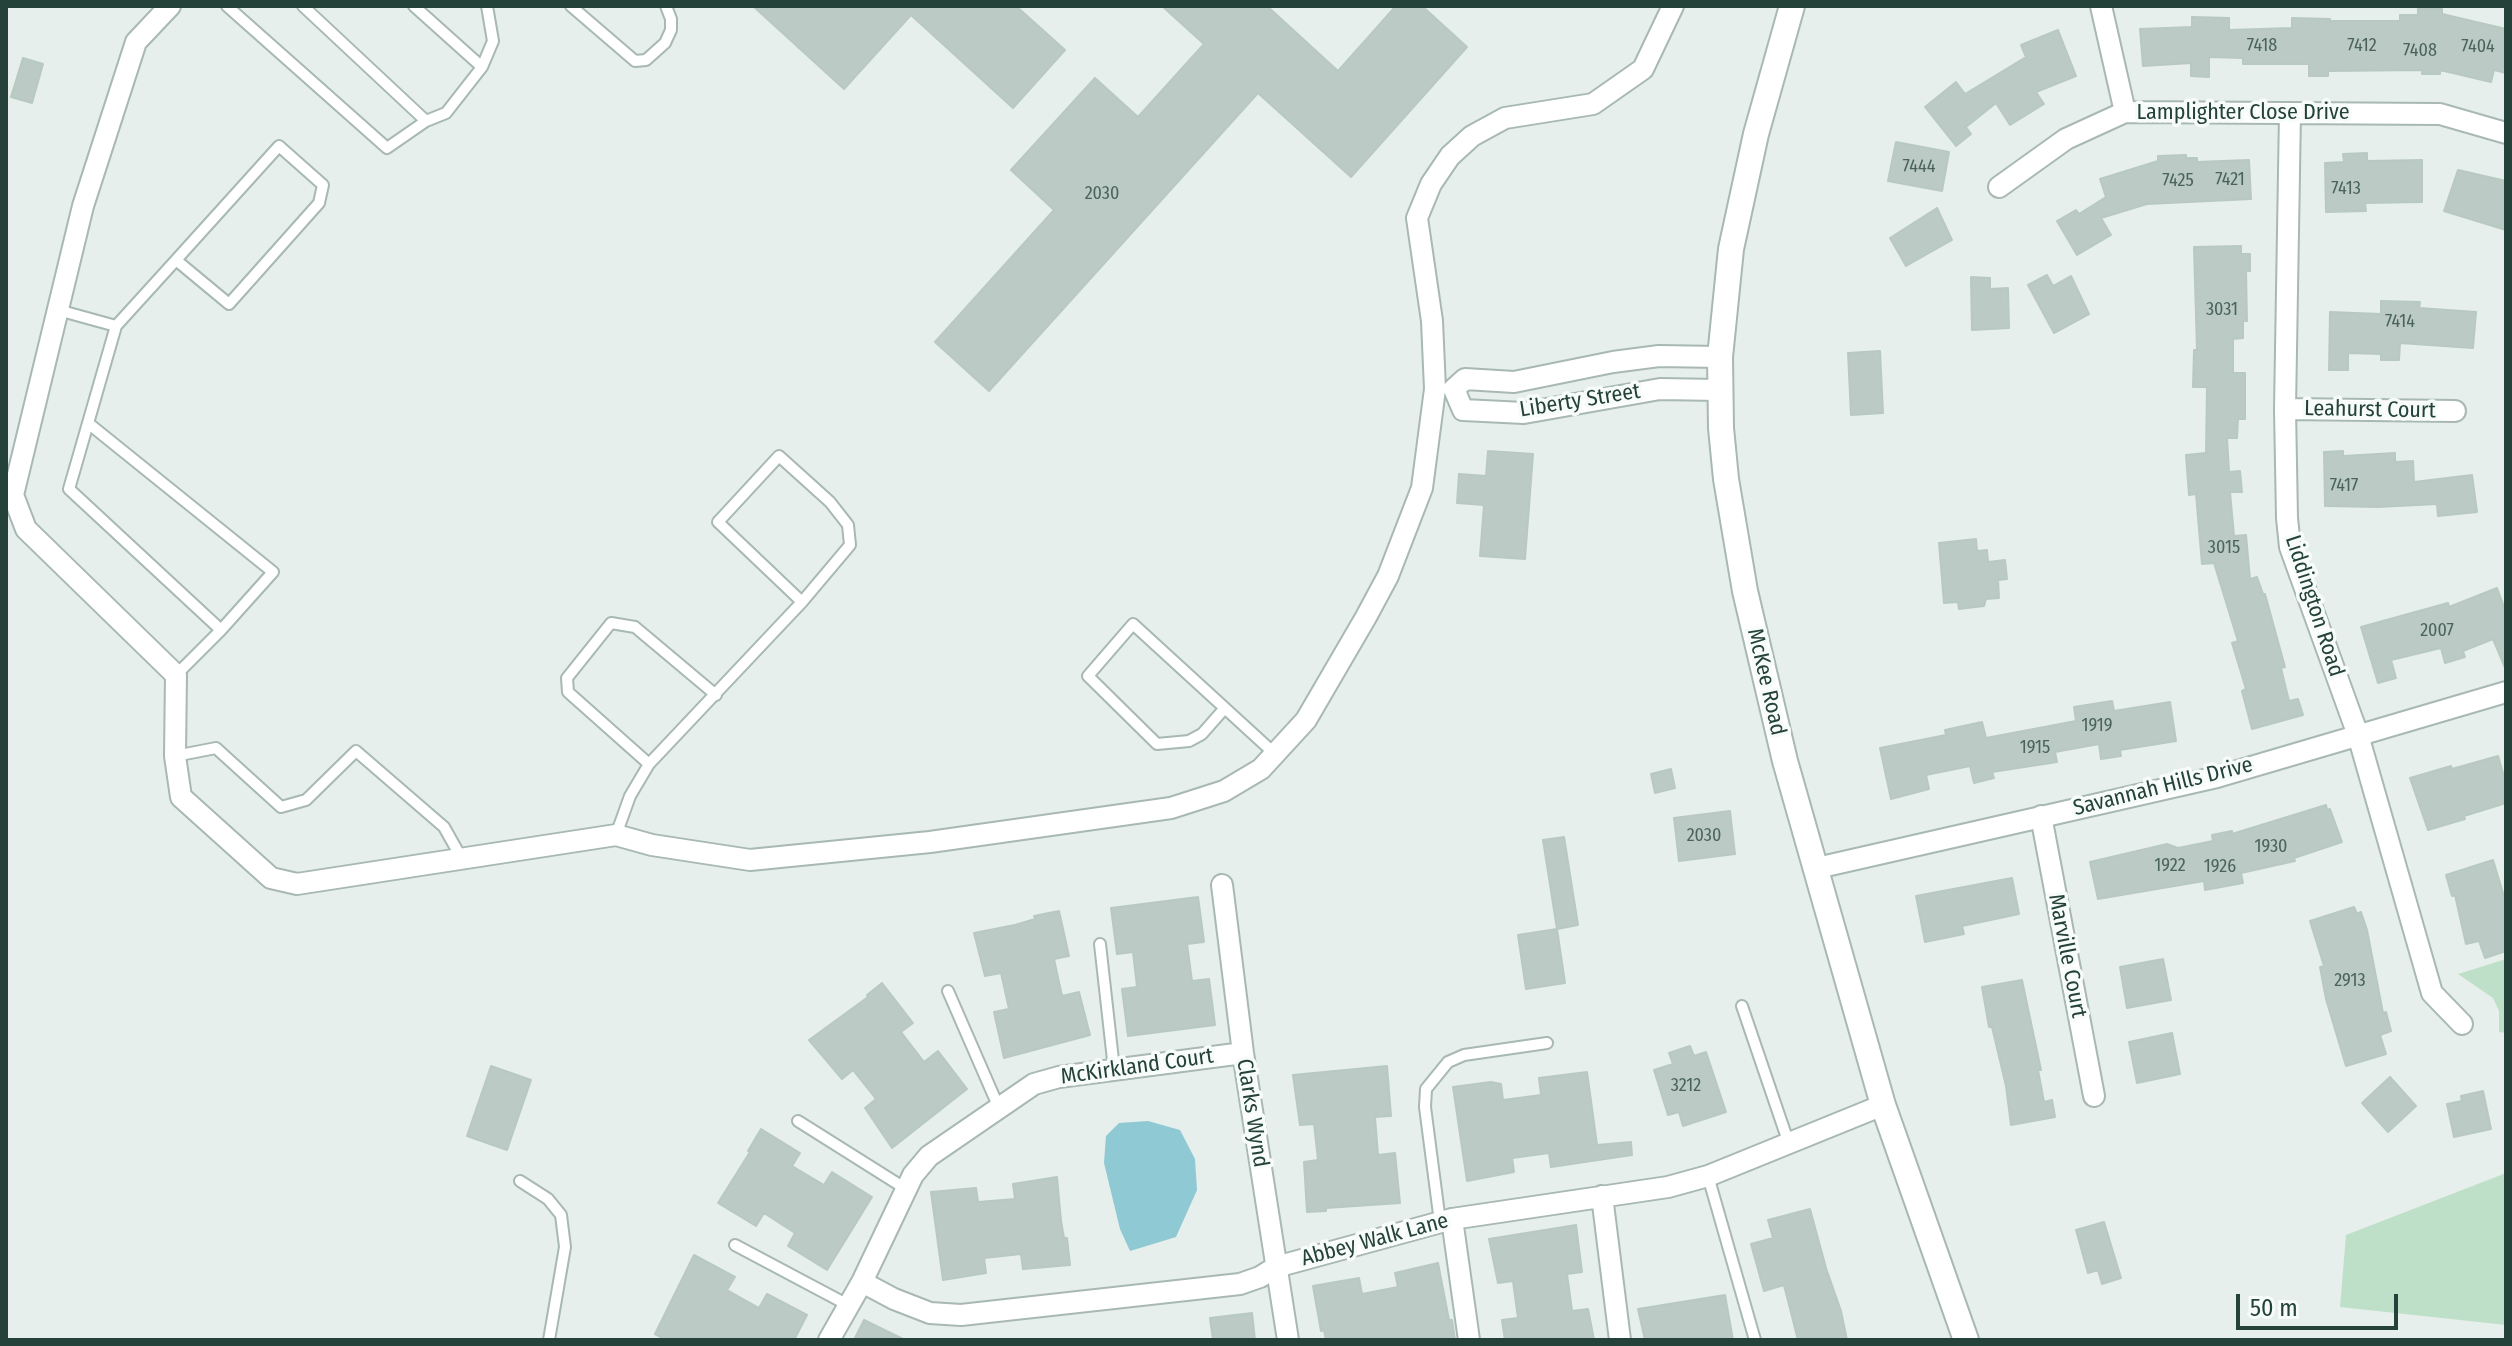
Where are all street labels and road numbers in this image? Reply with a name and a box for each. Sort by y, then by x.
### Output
street label: Lamplighter Close Drive [2136,100,2350,126]
street label: Liberty Street [1518,378,1642,424]
street label: Leahurst Court [2304,396,2436,424]
street label: Liddington Road [2279,532,2349,680]
street label: McKee Road [1741,626,1791,738]
street label: Savannah Hills Drive [2071,752,2255,822]
street label: Marville Court [2042,892,2092,1020]
street label: McKirkland Court [1059,1043,1215,1091]
street label: Clarks Wynd [1230,1057,1274,1169]
street label: Abbey Walk Lane [1299,1208,1451,1272]

